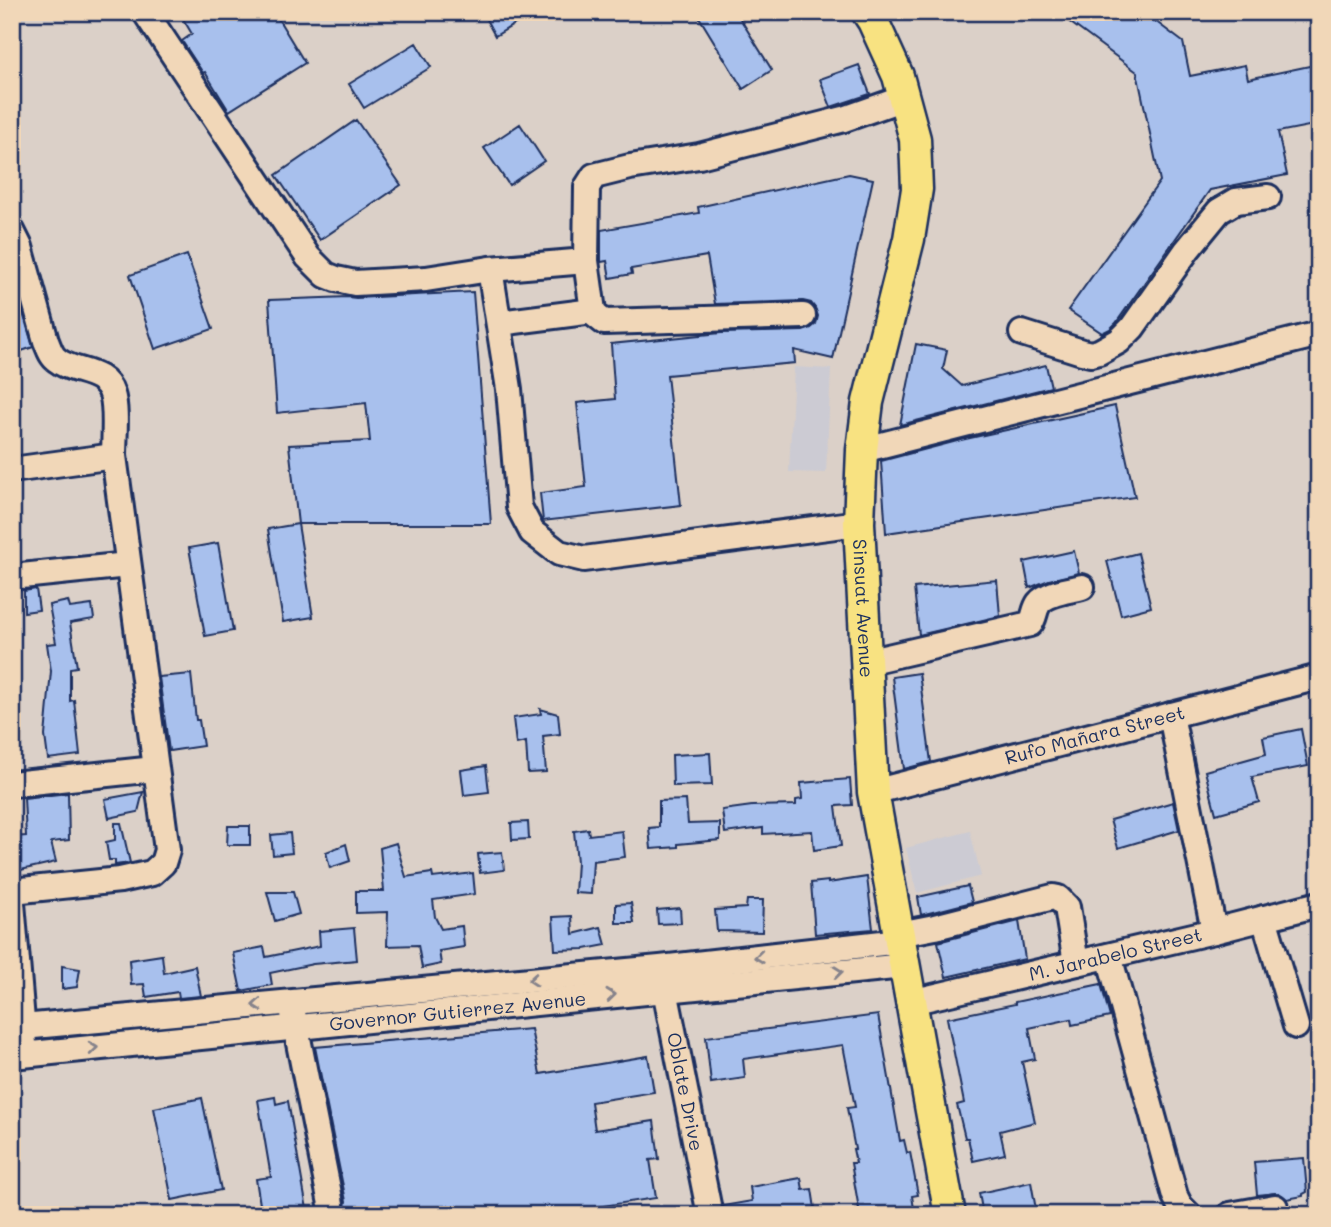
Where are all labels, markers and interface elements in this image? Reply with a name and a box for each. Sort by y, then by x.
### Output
street label: Sinsuat Avenue [848,538,880,678]
street label: Rufo Mañara Street [1002,699,1187,770]
street label: M. Jarabelo Street [1026,921,1204,986]
one-way arrow [753,950,765,965]
one-way arrow [832,965,844,980]
one-way arrow [527,972,538,987]
street label: Governor Gutierrez Avenue [328,985,587,1036]
one-way arrow [606,988,617,1003]
one-way arrow [251,997,262,1012]
street label: Oblate Drive [662,1030,710,1153]
one-way arrow [88,1041,99,1056]

